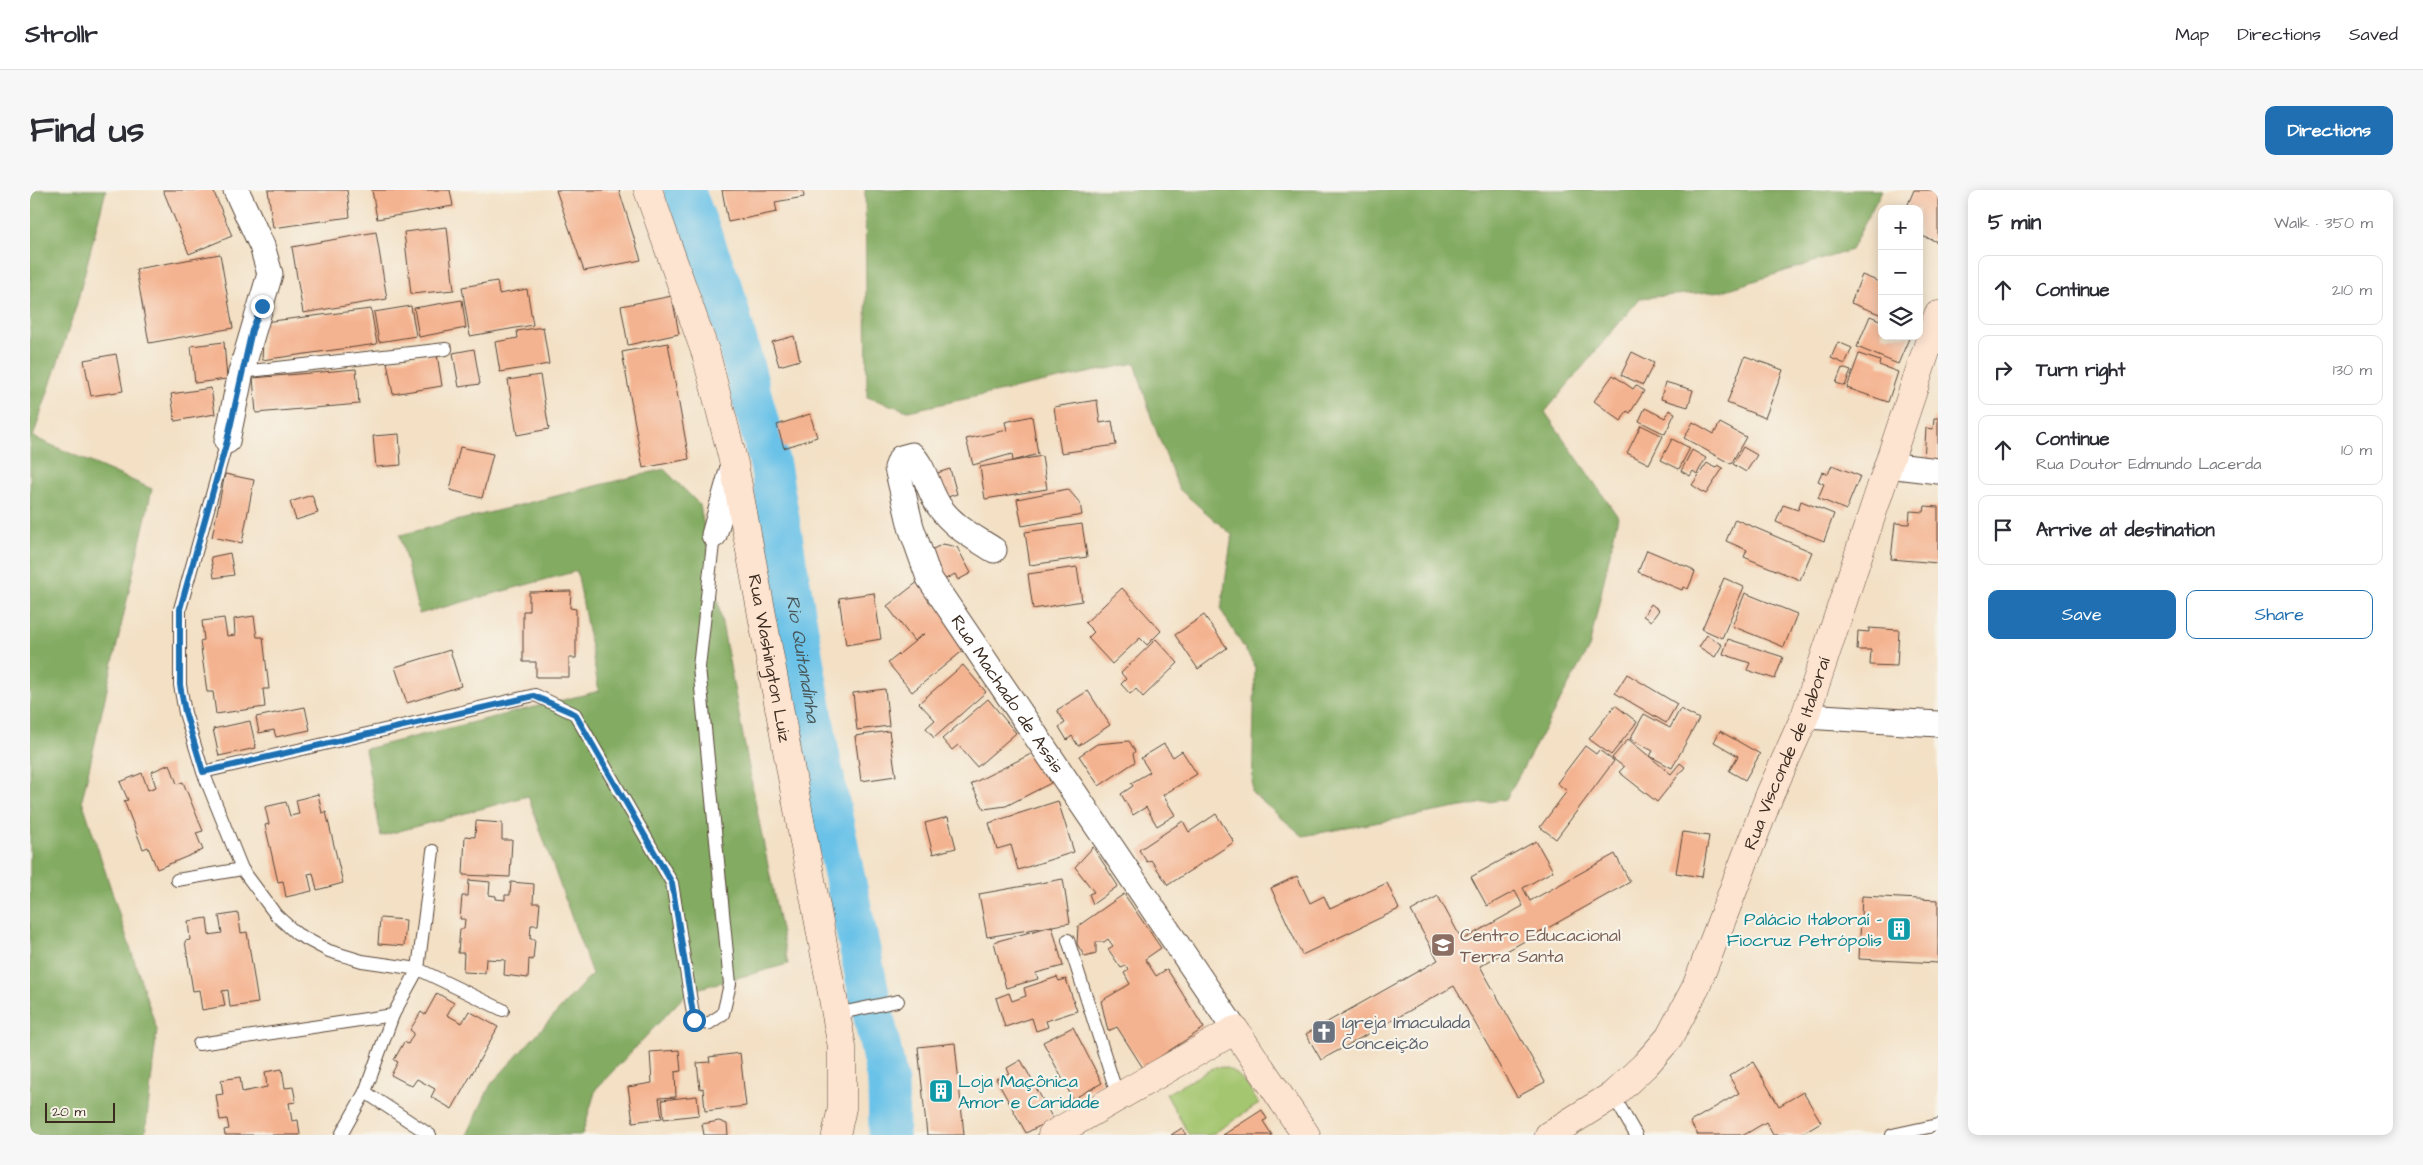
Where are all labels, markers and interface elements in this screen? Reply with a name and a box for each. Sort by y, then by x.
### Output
text: Strollr [25,18,98,52]
text: Map [2175,22,2209,47]
text: Directions [2237,22,2321,47]
text: Saved [2349,22,2398,47]
text: Find us [30,106,144,155]
button: Directions [2265,106,2393,155]
map controls [1878,205,1923,340]
button: + [1878,205,1923,250]
text: 5 min [1988,208,2041,237]
text: Walk · 350 m [2274,212,2373,234]
button: − [1878,250,1923,295]
icon: ahead [1989,276,2017,304]
text: Continue [2036,277,2110,304]
text: 210 m [2332,279,2372,301]
route end [251,295,274,318]
button: layers [1878,295,1923,340]
icon: right [1989,356,2017,384]
text: Turn right [2036,357,2125,384]
text: 130 m [2333,359,2372,381]
text: Continue [2036,426,2110,453]
icon: ahead [1989,436,2017,464]
text: 10 m [2341,439,2372,461]
text: Rua Doutor Edmundo Lacerda [2036,453,2261,475]
icon: arrive [1989,516,2017,544]
text: Arrive at destination [2036,517,2215,544]
street label: Rua Washington Luiz [742,572,798,744]
button: Save [1988,590,2176,639]
button: Share [2186,590,2373,639]
water label: Rio Quitandinha [779,593,827,726]
street label: Rua Machado de Assis [945,610,1070,778]
street label: Rua Visconde de Itaboraí [1737,653,1836,853]
place label: Palácio Itaboraí - Fiocruz Petrópolis [1727,907,1882,953]
building icon: Palácio Itaboraí - Fiocruz Petrópolis [1886,916,1912,942]
place label: Centro Educacional Terra Santa [1460,923,1621,969]
school or university icon: Centro Educacional Terra Santa [1430,932,1456,958]
route start [683,1009,706,1032]
place label: Igreja Imaculada Conceição [1342,1010,1470,1056]
church icon: Igreja Imaculada Conceição [1311,1019,1337,1045]
place label: Loja Maçônica Amor e Caridade [958,1069,1100,1115]
building icon: Loja Maçônica Amor e Caridade [928,1078,954,1104]
scale bar [45,1100,115,1123]
text: 20 m [52,1102,85,1122]

